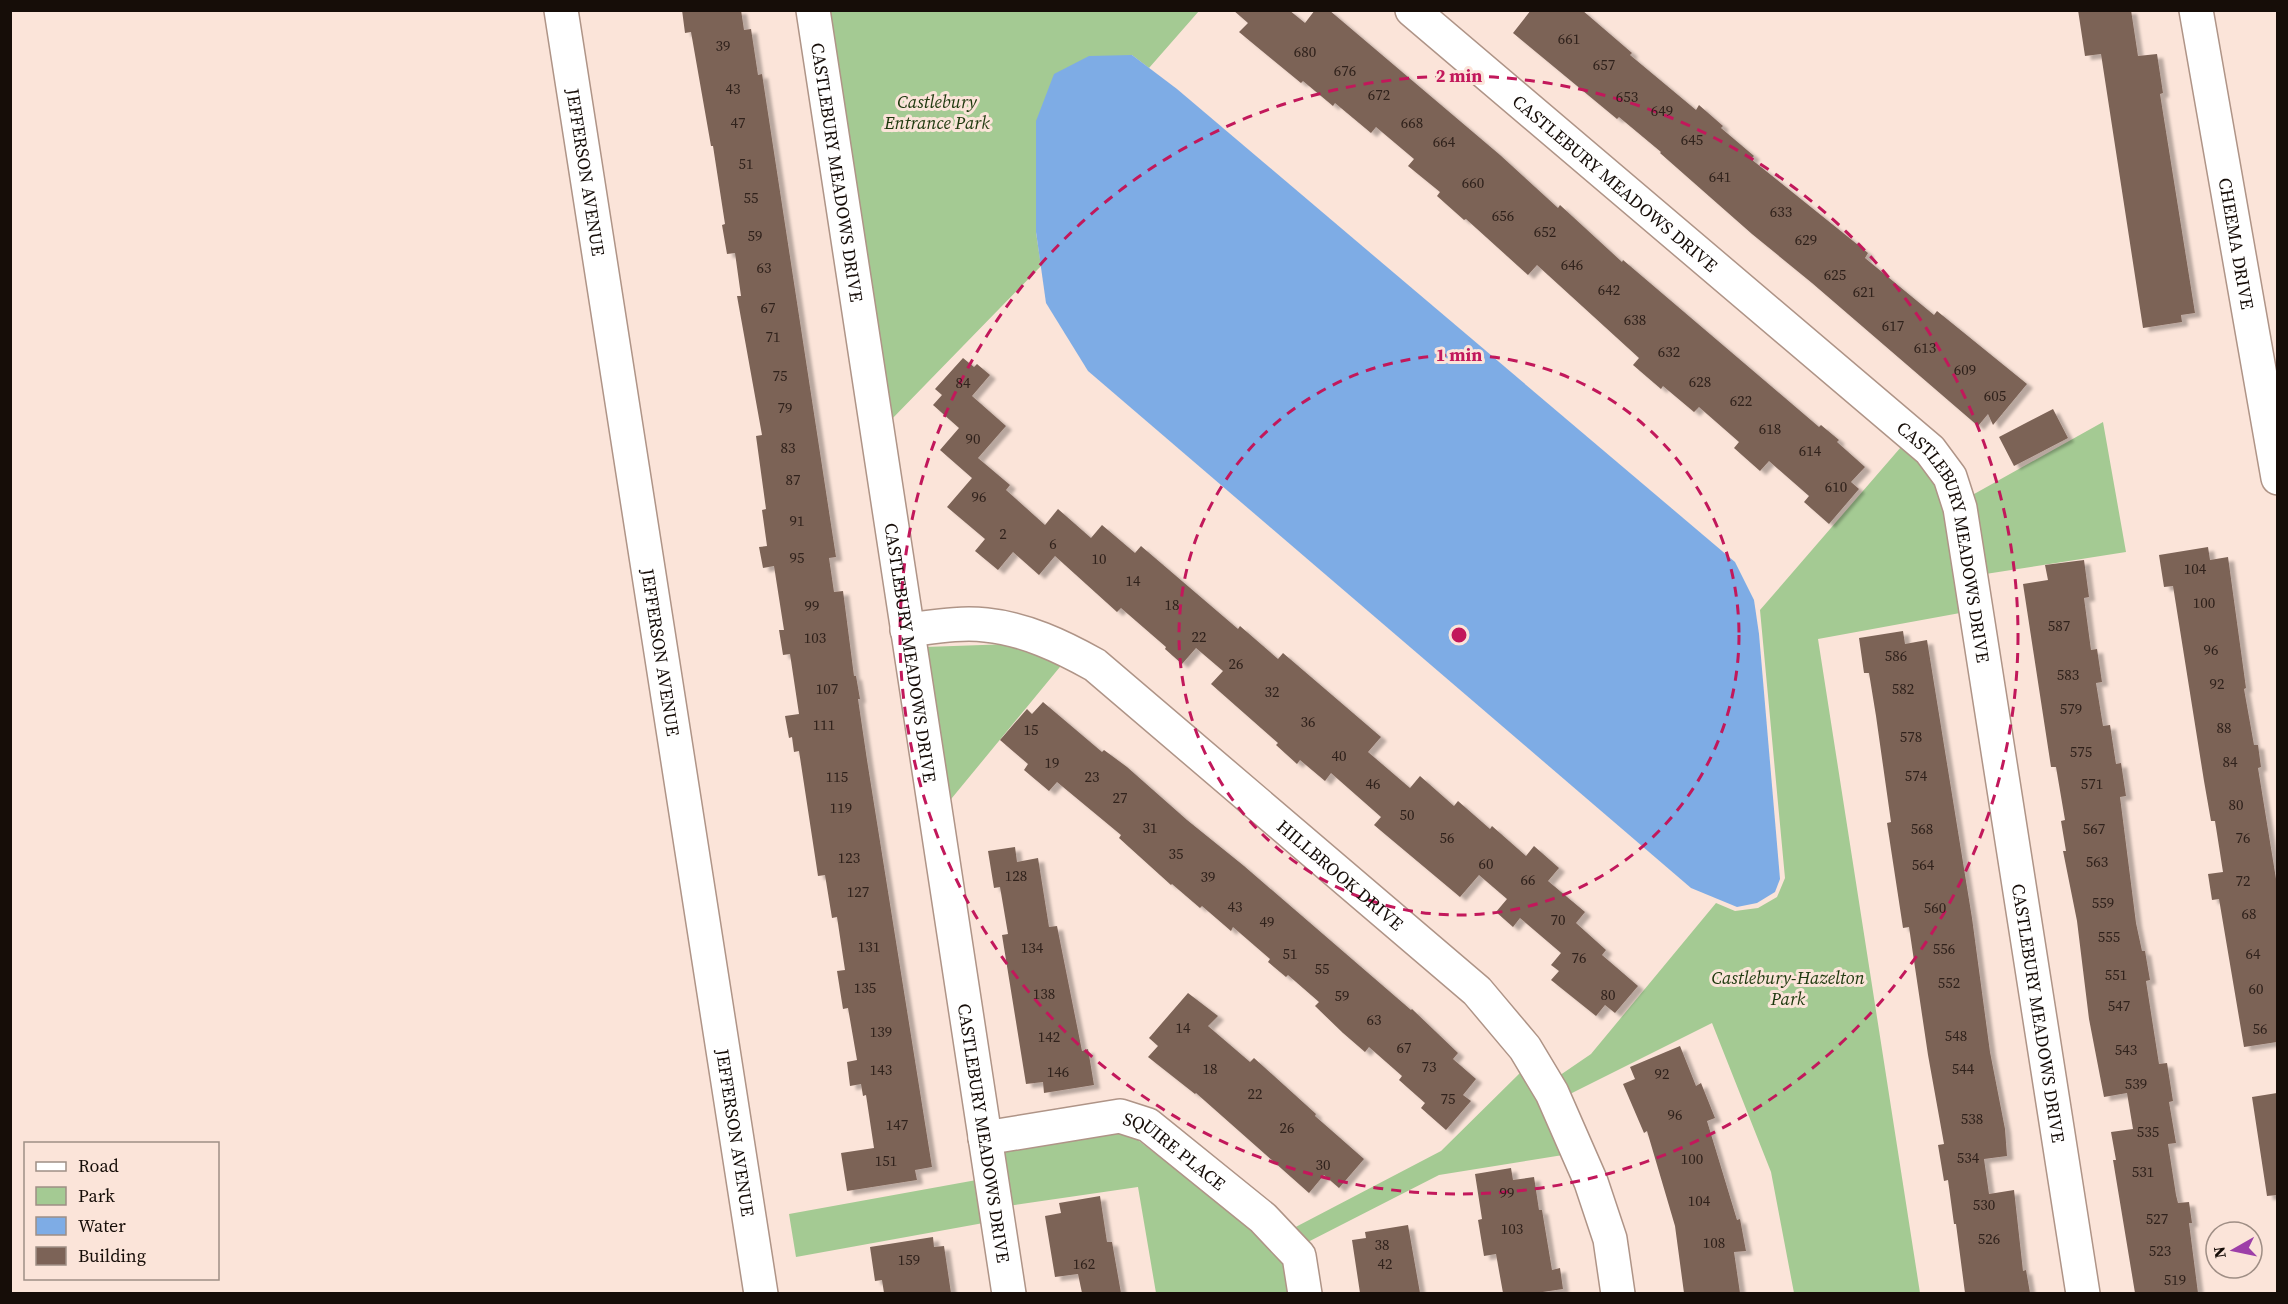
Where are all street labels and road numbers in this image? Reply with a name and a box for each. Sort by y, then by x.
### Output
street label: CASTLEBURY MEADOWS DRIVE [806,41,870,304]
street label: JEFFERSON AVENUE [561,86,612,258]
street label: CASTLEBURY MEADOWS DRIVE [1508,89,1724,277]
street label: CHEEMA DRIVE [2213,176,2261,311]
street label: CASTLEBURY MEADOWS DRIVE [1892,415,1997,664]
street label: CASTLEBURY MEADOWS DRIVE [879,521,943,784]
street label: JEFFERSON AVENUE [636,566,686,738]
street label: HILLBROOK DRIVE [1272,813,1409,936]
street label: CASTLEBURY MEADOWS DRIVE [2006,882,2072,1145]
street label: CASTLEBURY MEADOWS DRIVE [952,1002,1017,1265]
street label: JEFFERSON AVENUE [710,1046,761,1218]
street label: SQUIRE PLACE [1120,1105,1231,1196]

